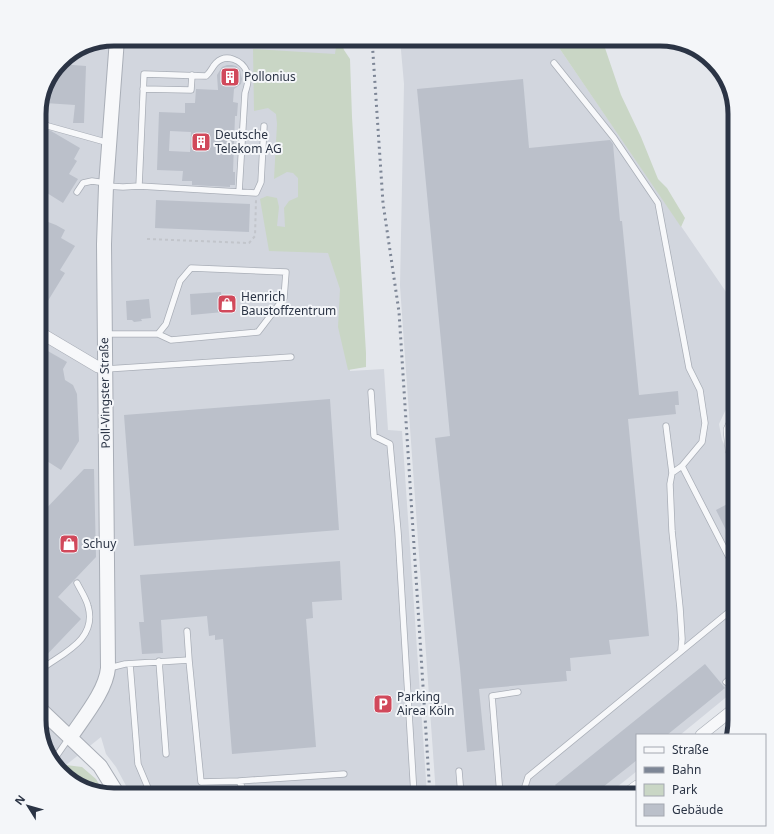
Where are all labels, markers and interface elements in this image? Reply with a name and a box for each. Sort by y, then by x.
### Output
building icon: Pollonius [219,66,241,88]
place label: Pollonius [244,68,296,85]
place label: Deutsche Telekom AG [215,126,282,157]
building icon: Deutsche Telekom AG [190,131,212,153]
place label: Henrich Baustoffzentrum [241,288,336,319]
shop icon: Henrich Baustoffzentrum [216,293,238,315]
street label: Poll-Vingster Straße [95,337,114,449]
shop icon: Schuy [58,533,80,555]
place label: Schuy [83,535,117,552]
place label: Parking Airea Köln [397,688,454,719]
parking icon: Parking Airea Köln [372,693,394,715]
legend [636,734,766,826]
text: Straße [672,741,709,758]
text: Bahn [672,761,701,778]
text: Park [672,781,698,798]
north arrow [8,786,48,826]
text: N [11,792,28,808]
text: Gebäude [672,801,723,818]

